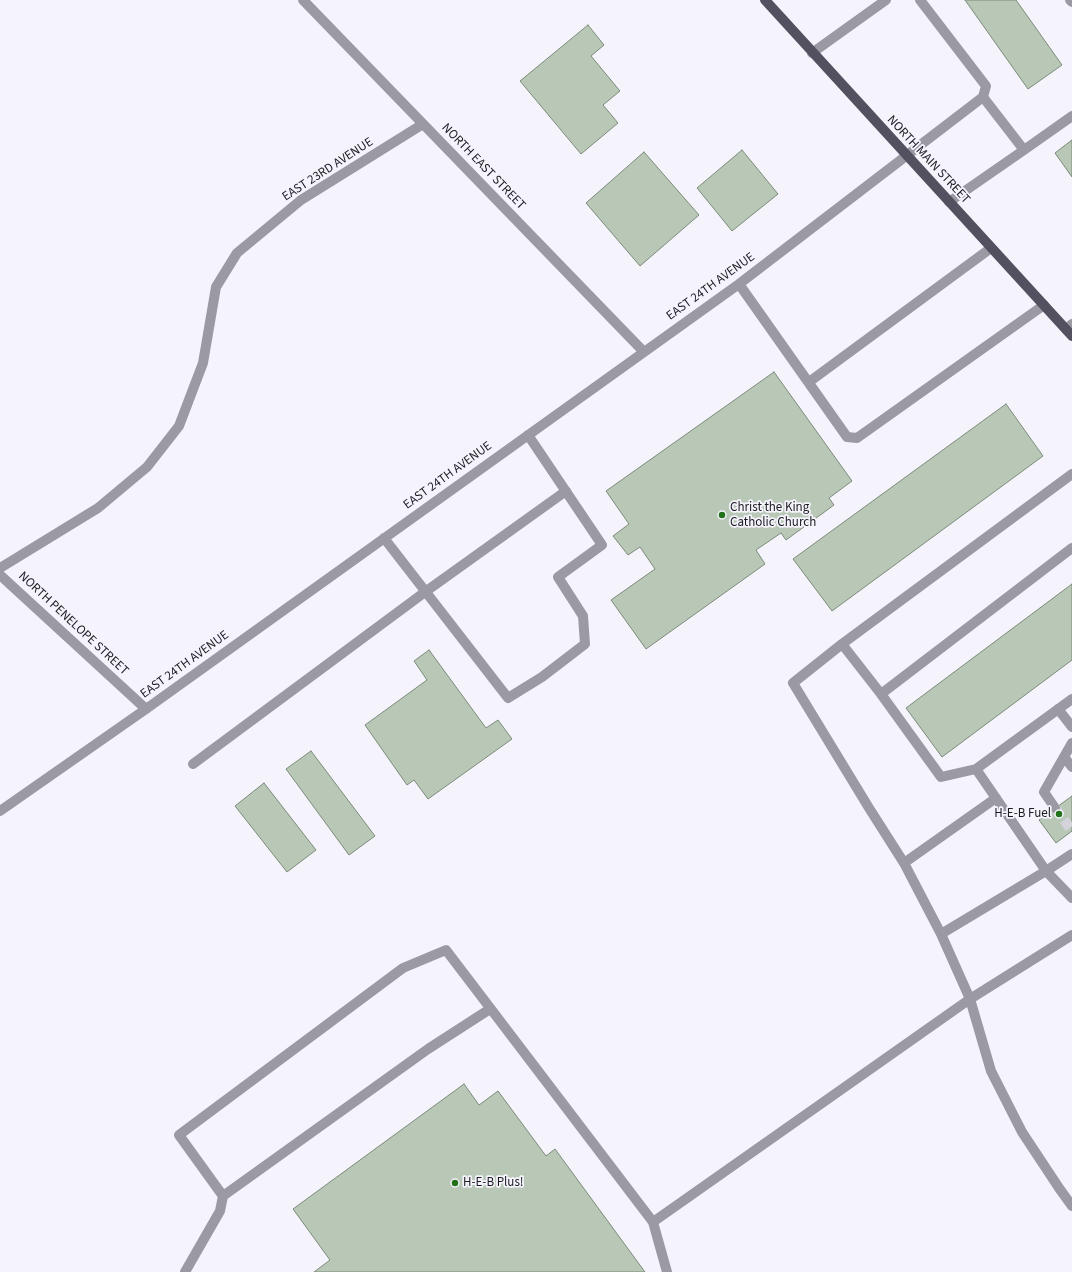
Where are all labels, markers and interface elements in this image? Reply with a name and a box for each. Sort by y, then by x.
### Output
street label: NORTH MAIN STREET [883,113,973,207]
street label: NORTH EAST STREET [438,121,528,213]
street label: EAST 23RD AVENUE [280,135,376,205]
street label: EAST 24TH AVENUE [664,250,758,324]
street label: EAST 24TH AVENUE [401,439,495,513]
place label: Christ the King Catholic Church [730,500,816,531]
marker: Christ the King Catholic Church [717,510,727,520]
street label: NORTH PENELOPE STREET [15,569,131,679]
street label: EAST 24TH AVENUE [138,628,232,702]
place label: H-E-B Fuel [994,806,1051,822]
marker: H-E-B Fuel [1054,809,1064,819]
place label: H-E-B Plus! [463,1175,524,1191]
marker: H-E-B Plus! [450,1178,460,1188]

